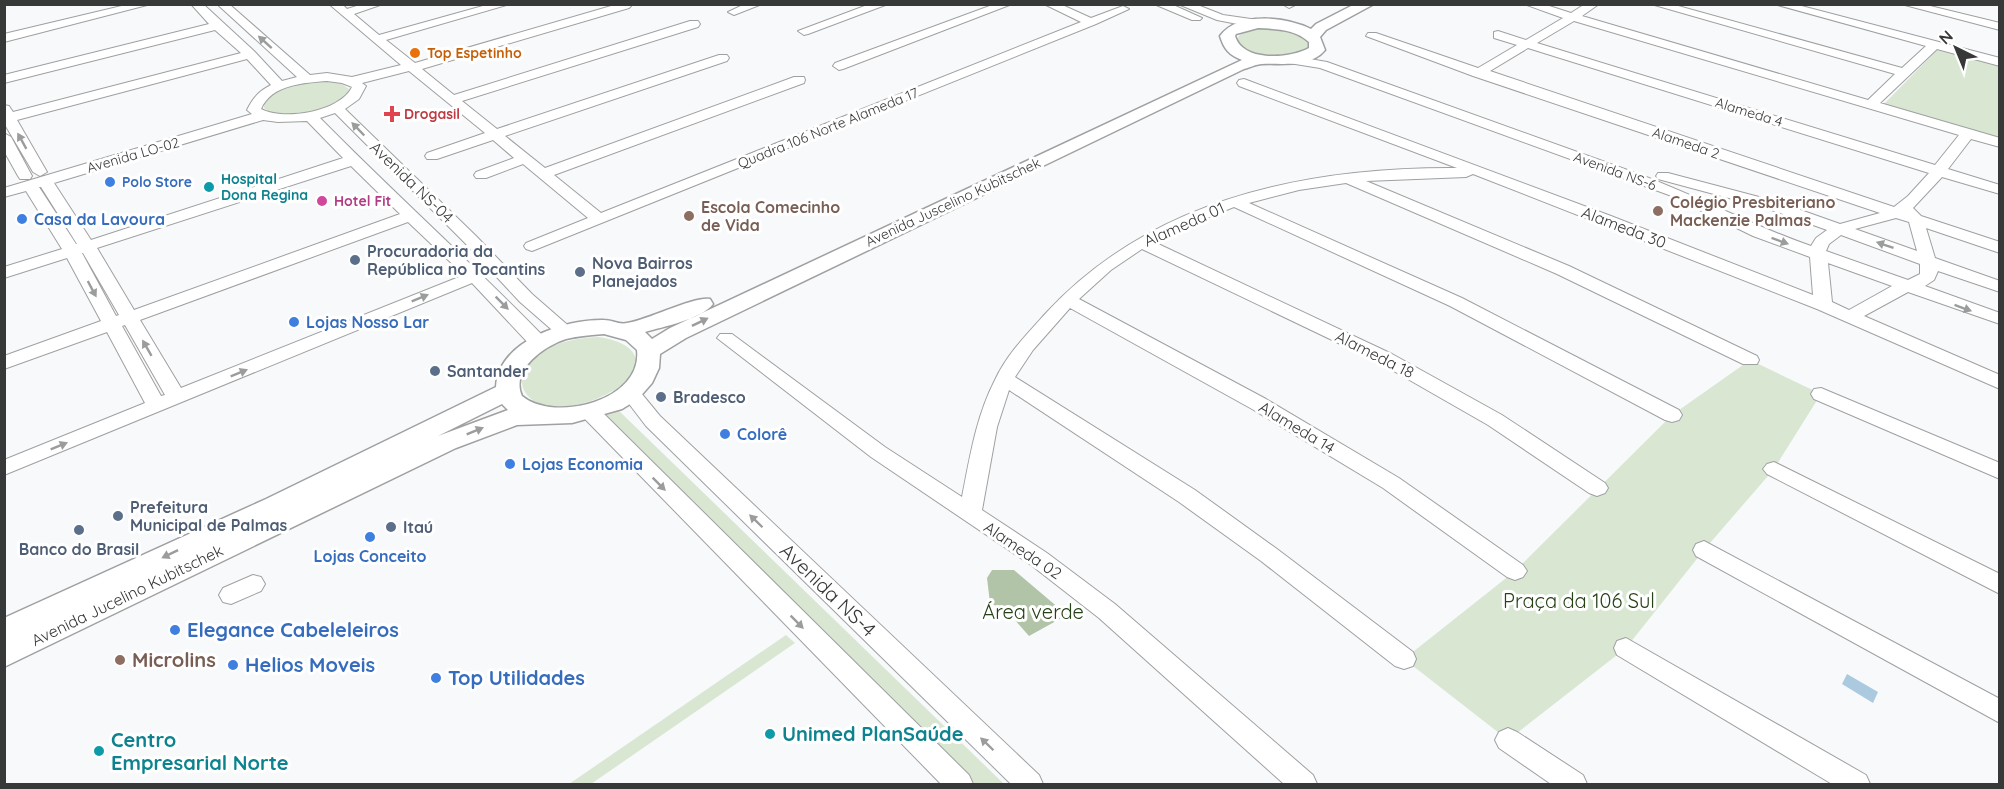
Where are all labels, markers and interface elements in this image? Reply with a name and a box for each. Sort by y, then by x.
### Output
north arrow [1926,18,1986,78]
text: N [1935,26,1957,48]
one-way arrow [257,35,272,49]
place label: Top Espetinho [427,44,522,62]
marker: Top Espetinho [408,46,422,60]
street label: Quadra 106 Norte Alameda 17 [735,83,921,173]
street label: Alameda 4 [1713,93,1785,131]
place label: Drogasil [404,105,460,123]
marker: Drogasil [385,107,399,121]
one-way arrow [352,123,366,137]
street label: Alameda 2 [1650,123,1722,163]
one-way arrow [17,132,27,149]
street label: Avenida LO-02 [85,133,182,177]
street label: Avenida NS-04 [366,137,458,227]
street label: Avenida NS-6 [1571,148,1659,194]
street label: Avenida Juscelino Kubitschek [863,153,1043,251]
place label: Hospital Dona Regina [221,170,308,204]
place label: Polo Store [122,173,192,191]
marker: Polo Store [103,175,117,189]
marker: Hospital Dona Regina [202,180,216,194]
place label: Hotel Fit [334,192,392,210]
place label: Colégio Presbiteriano Mackenzie Palmas [1670,192,1835,230]
marker: Hotel Fit [315,194,329,208]
place label: Escola Comecinho de Vida [701,197,840,235]
street label: Alameda 01 [1140,197,1228,251]
street label: Alameda 30 [1579,202,1669,252]
marker: Colégio Presbiteriano Mackenzie Palmas [1651,204,1665,218]
place label: Casa da Lavoura [34,209,165,229]
marker: Escola Comecinho de Vida [682,209,696,223]
marker: Casa da Lavoura [15,212,29,226]
one-way arrow [1771,237,1789,246]
one-way arrow [1876,240,1894,249]
place label: Procuradoria da República no Tocantins [367,241,546,279]
marker: Procuradoria da República no Tocantins [348,253,362,267]
place label: Nova Bairros Planejados [592,253,693,291]
marker: Nova Bairros Planejados [573,265,587,279]
one-way arrow [87,281,97,298]
one-way arrow [411,293,429,303]
one-way arrow [495,296,509,310]
one-way arrow [1955,303,1973,313]
place label: Lojas Nosso Lar [306,312,429,332]
marker: Lojas Nosso Lar [287,315,301,329]
one-way arrow [692,318,709,327]
street label: Alameda 18 [1332,326,1418,382]
one-way arrow [142,339,152,356]
place label: Santander [447,361,529,381]
marker: Santander [428,364,442,378]
one-way arrow [231,368,249,378]
place label: Bradesco [673,387,746,407]
marker: Bradesco [654,390,668,404]
street label: Alameda 14 [1255,396,1339,458]
place label: Colorê [737,424,787,444]
one-way arrow [466,426,484,436]
marker: Colorê [718,427,732,441]
one-way arrow [50,441,68,451]
place label: Lojas Economia [522,454,643,474]
marker: Lojas Economia [503,457,517,471]
one-way arrow [652,477,666,491]
place label: Prefeitura Municipal de Palmas [130,497,288,535]
marker: Prefeitura Municipal de Palmas [111,509,125,523]
one-way arrow [749,514,763,528]
place label: Itaú [403,517,433,537]
street label: Alameda 02 [980,517,1066,583]
marker: Itaú [384,520,398,534]
marker: Banco do Brasil [72,523,86,537]
marker: Lojas Conceito [363,530,377,544]
street label: Avenida NS-4 [775,538,882,642]
place label: Banco do Brasil [19,539,139,559]
street label: Avenida Jucelino Kubitschek [28,540,226,650]
place label: Lojas Conceito [313,546,427,566]
one-way arrow [161,549,178,558]
park label: Praça da 106 Sul [1503,588,1655,613]
park label: Área verde [982,599,1084,624]
one-way arrow [789,615,803,629]
place label: Elegance Cabeleleiros [187,617,399,642]
marker: Elegance Cabeleleiros [168,623,182,637]
place label: Microlins [132,647,216,672]
place label: Helios Moveis [245,652,375,677]
marker: Microlins [113,653,127,667]
marker: Helios Moveis [226,658,240,672]
place label: Top Utilidades [448,665,585,690]
marker: Top Utilidades [429,671,443,685]
place label: Unimed PlanSaúde [782,721,963,746]
place label: Centro Empresarial Norte [111,727,289,775]
marker: Unimed PlanSaúde [763,727,777,741]
one-way arrow [980,737,994,751]
marker: Centro Empresarial Norte [92,744,106,758]

